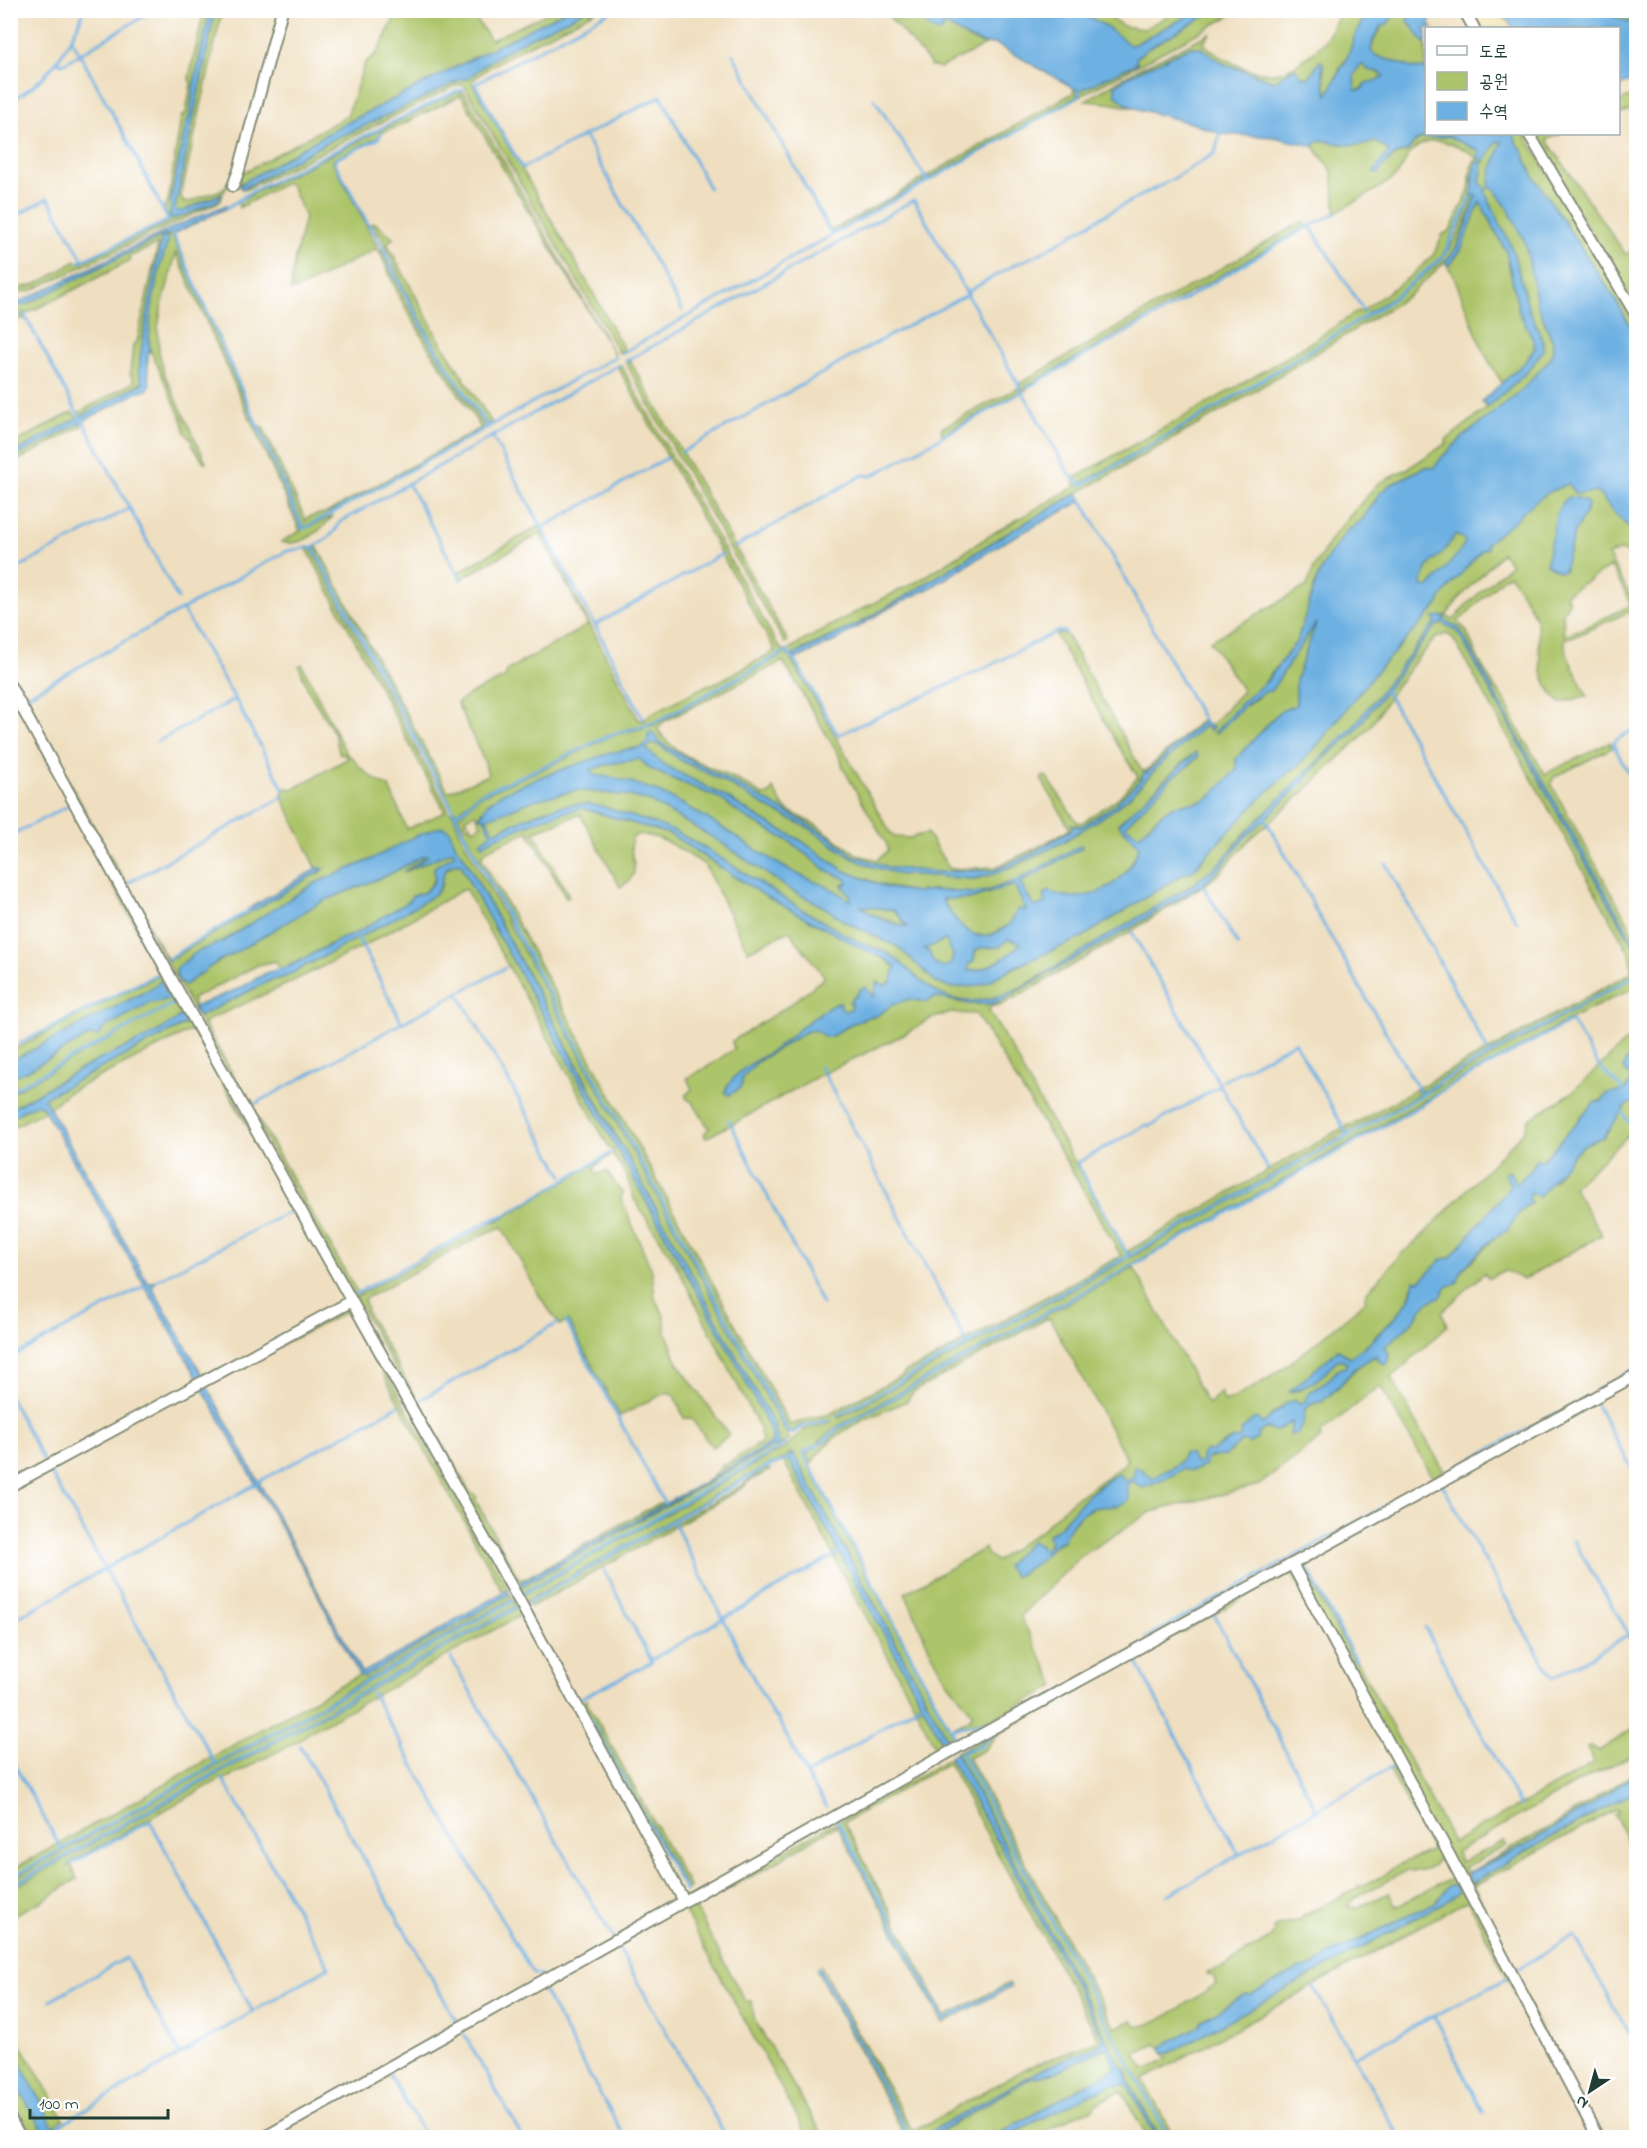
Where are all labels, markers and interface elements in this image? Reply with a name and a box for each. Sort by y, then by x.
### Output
legend [1425,27,1620,135]
text: 도로 [1479,40,1508,66]
text: 공원 [1479,70,1508,96]
text: 수역 [1479,100,1508,126]
north arrow [1560,2061,1620,2121]
scale bar [30,2082,168,2120]
text: N [1571,2089,1594,2114]
text: 100 m [39,2092,79,2118]

